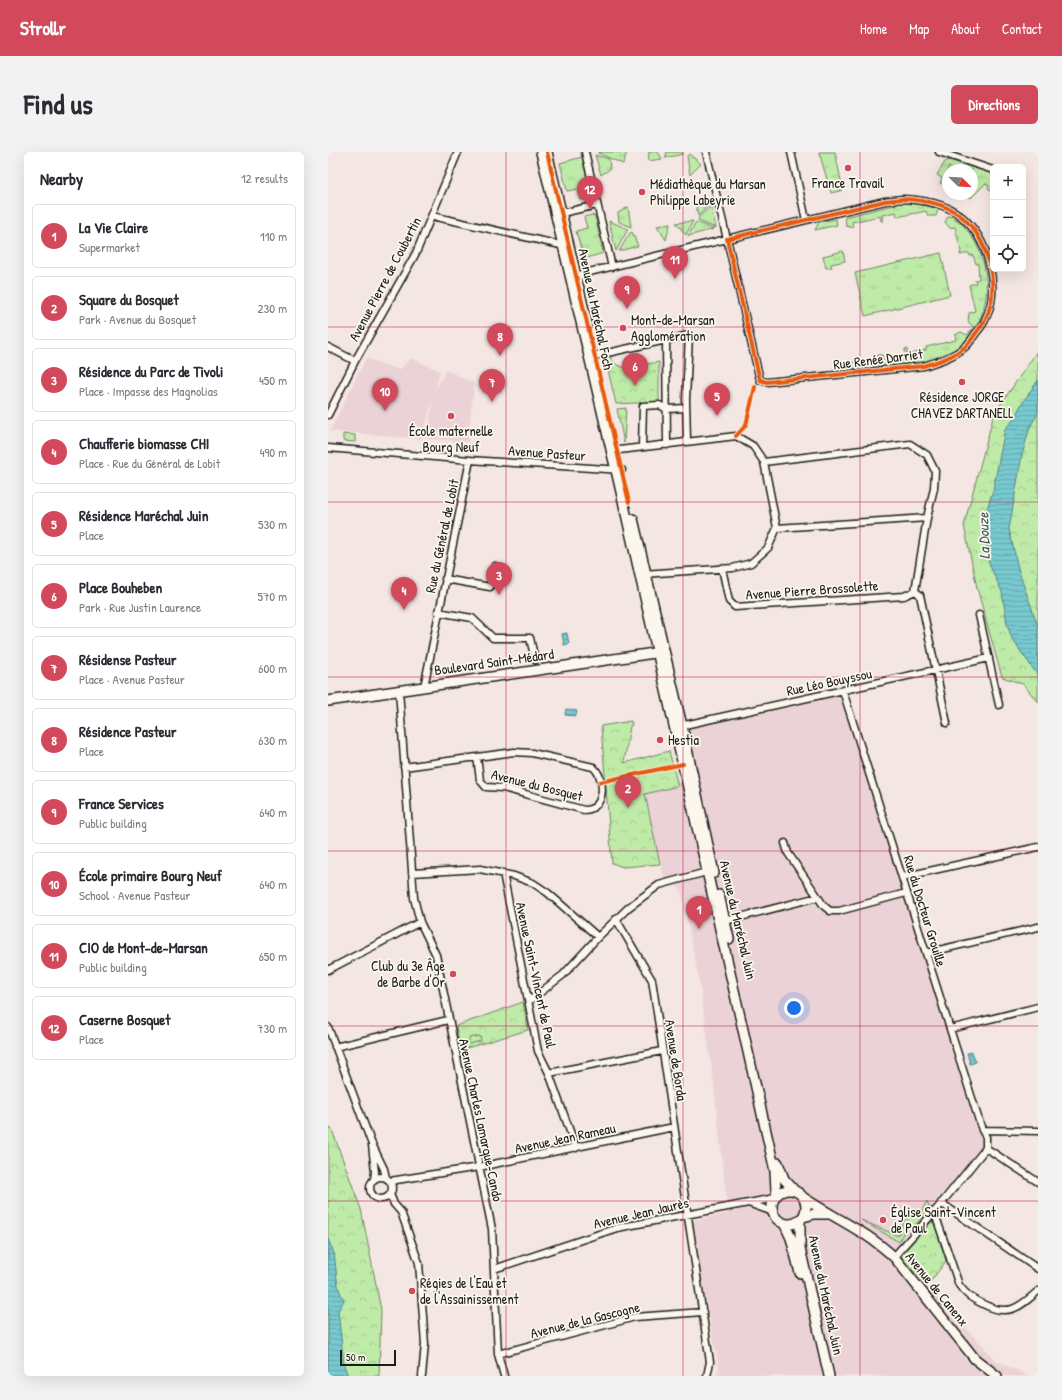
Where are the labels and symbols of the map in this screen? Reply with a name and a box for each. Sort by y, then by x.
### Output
marker: France Travail [843,163,853,173]
north arrow [942,164,978,200]
place label: France Travail [811,173,884,192]
place label: Médiathèque du Marsan Philippe Labeyrie [650,174,766,210]
pin: 12 [577,176,603,209]
marker: Médiathèque du Marsan Philippe Labeyrie [637,187,647,197]
street label: Avenue Pierre de Coubertin [344,213,425,344]
street label: Avenue du Maréchal Foch [574,246,619,372]
pin: 11 [662,246,688,279]
pin: 9 [614,276,640,309]
place label: Mont-de-Marsan Agglomération [631,310,715,346]
pin: 8 [487,323,513,356]
marker: Mont-de-Marsan Agglomération [618,323,628,333]
street label: Rue Renée Darriet [832,344,924,373]
pin: 6 [622,353,648,386]
pin: 7 [479,369,505,402]
marker: Résidence JORGE CHAVEZ DARTANELL [957,377,967,387]
pin: 10 [372,378,398,411]
pin: 5 [704,383,730,416]
place label: Résidence JORGE CHAVEZ DARTANELL [911,387,1013,422]
marker: École maternelle Bourg Neuf [446,411,456,421]
place label: École maternelle Bourg Neuf [409,421,493,457]
street label: Avenue Pasteur [508,440,587,465]
street label: Rue du Général de Lobit [420,477,463,595]
water label: La Douze [972,511,995,560]
pin: 3 [486,562,512,595]
street label: Avenue Pierre Brossolette [745,575,879,604]
pin: 4 [391,577,417,610]
street label: Boulevard Saint-Médard [433,644,555,679]
street label: Rue Léo Bouyssou [785,663,874,701]
place label: Hestia [668,730,699,749]
marker: Hestia [655,735,665,745]
street label: Avenue du Bosquet [489,764,585,806]
pin: 2 [615,775,641,808]
street label: Rue du Docteur Grouille [900,853,952,969]
street label: Avenue du Maréchal Juin [716,858,761,981]
pin: 1 [686,896,712,929]
street label: Avenue Saint-Vincent de Paul [512,900,561,1050]
place label: Club du 3e Âge de Barbe d'Or [371,956,446,991]
marker: Club du 3e Âge de Barbe d'Or [448,969,458,979]
your location [784,998,804,1018]
street label: Avenue de Borda [661,1018,692,1102]
street label: Avenue Charles Lamarque-Cando [454,1037,508,1204]
street label: Avenue Jean Rameau [513,1117,617,1157]
street label: Avenue Jean Jaurès [591,1192,690,1233]
place label: Église Saint-Vincent de Paul [891,1202,996,1237]
marker: Église Saint-Vincent de Paul [878,1215,888,1225]
street label: Avenue du Maréchal Juin [805,1233,848,1356]
street label: Avenue de Canenx [901,1247,973,1330]
place label: Régies de l'Eau et de l'Assainissement [420,1273,519,1308]
marker: Régies de l'Eau et de l'Assainissement [407,1286,417,1296]
street label: Avenue de la Gascogne [528,1297,642,1343]
scale bar [340,1348,396,1367]

